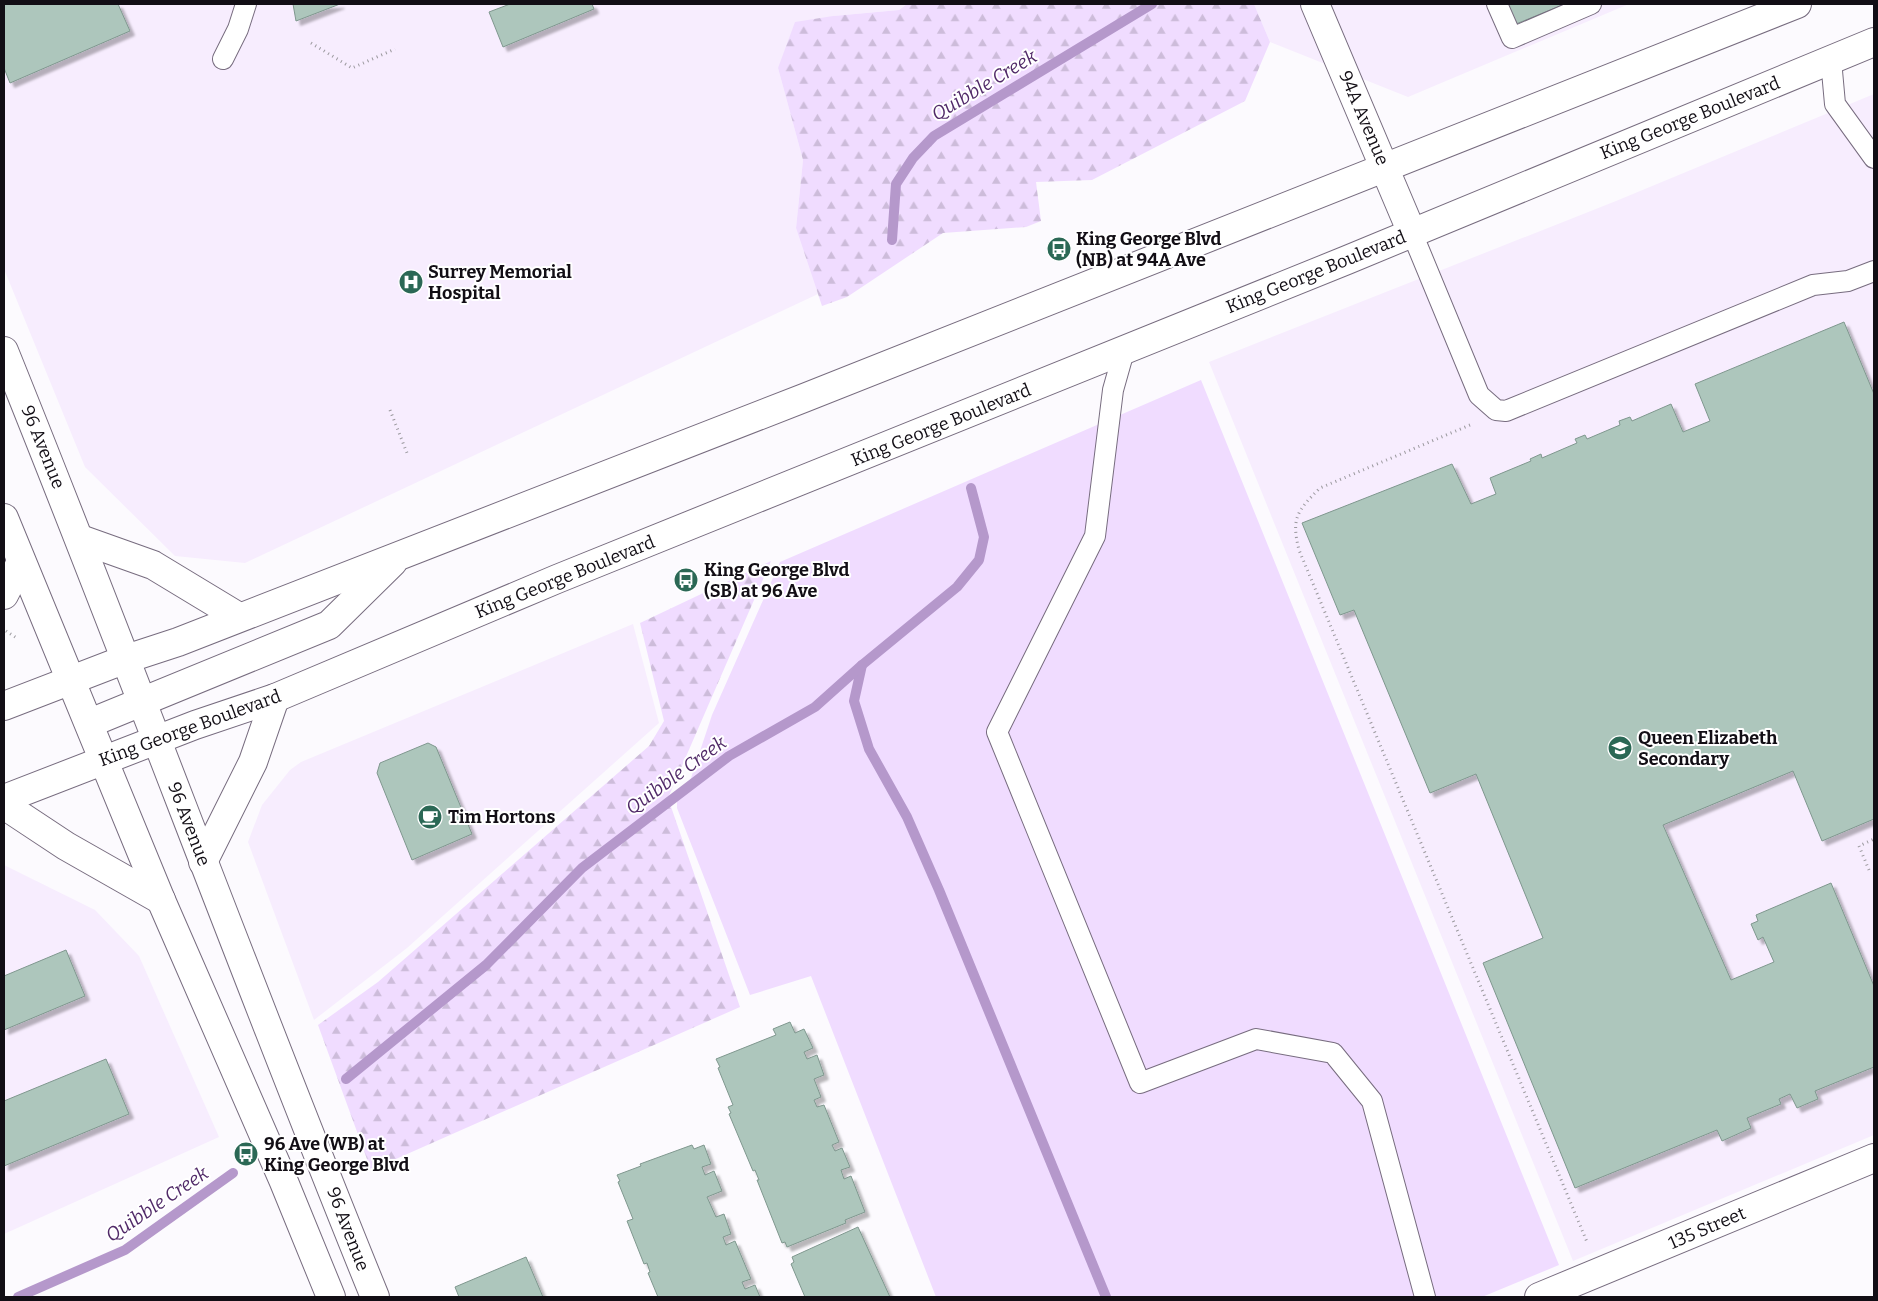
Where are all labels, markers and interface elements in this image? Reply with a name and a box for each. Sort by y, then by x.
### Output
water label: Quibble Creek [927,44,1041,125]
street label: 94A Avenue [1334,67,1394,169]
street label: King George Boulevard [1597,72,1783,164]
street label: King George Boulevard [1223,226,1409,318]
place label: King George Blvd (NB) at 94A Ave [1076,228,1222,271]
bus stop icon: King George Blvd (NB) at 94A Ave [1046,236,1072,262]
place label: Surrey Memorial Hospital [428,261,572,304]
hospital icon: Surrey Memorial Hospital [398,269,424,295]
street label: King George Boulevard [848,379,1034,471]
street label: 96 Avenue [16,402,70,492]
street label: King George Boulevard [472,531,658,623]
place label: King George Blvd (SB) at 96 Ave [704,559,850,602]
bus stop icon: King George Blvd (SB) at 96 Ave [673,567,699,593]
street label: King George Boulevard [96,685,284,771]
place label: Queen Elizabeth Secondary [1638,727,1778,770]
water label: Quibble Creek [621,730,731,819]
school or university icon: Queen Elizabeth Secondary [1607,735,1633,761]
street label: 96 Avenue [163,779,215,869]
cafe icon: Tim Hortons [417,804,443,830]
place label: Tim Hortons [448,806,556,828]
place label: 96 Ave (WB) at King George Blvd [264,1133,410,1176]
bus stop icon: 96 Ave (WB) at King George Blvd [233,1141,259,1167]
water label: Quibble Creek [101,1161,213,1247]
street label: 96 Avenue [322,1184,374,1274]
street label: 135 Street [1665,1202,1749,1254]

